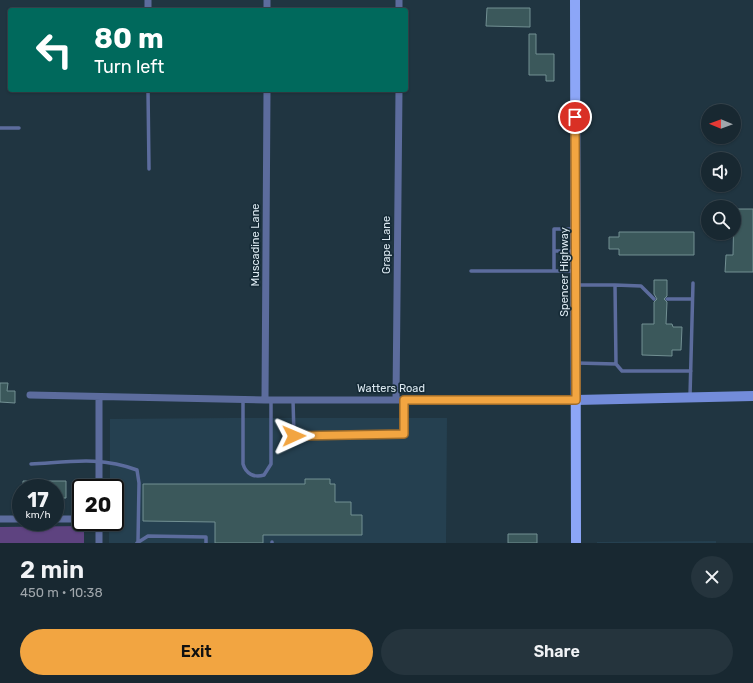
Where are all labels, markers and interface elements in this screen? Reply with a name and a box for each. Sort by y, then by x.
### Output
text: 80 m [94,22,164,55]
icon: left [28,24,80,76]
text: Turn left [94,56,164,78]
pin [558,100,592,134]
north arrow [701,104,741,144]
map controls [701,104,741,240]
icon: arrive [564,106,586,128]
button: sound [701,152,741,192]
button: search [701,200,741,240]
street label: Muscadine Lane [249,204,262,286]
street label: Grape Lane [380,216,393,274]
street label: Spencer Highway [558,227,571,317]
street label: Watters Road [357,382,425,395]
position arrow [273,415,315,457]
speed limit sign: 20 [72,479,124,531]
text: 17 [27,488,49,512]
text: km/h [26,509,50,521]
text: 2 min [20,556,84,584]
button: close [691,556,733,598]
text: 450 m · 10:38 [20,585,103,600]
button: Exit [20,629,373,675]
button: Share [381,629,733,675]

